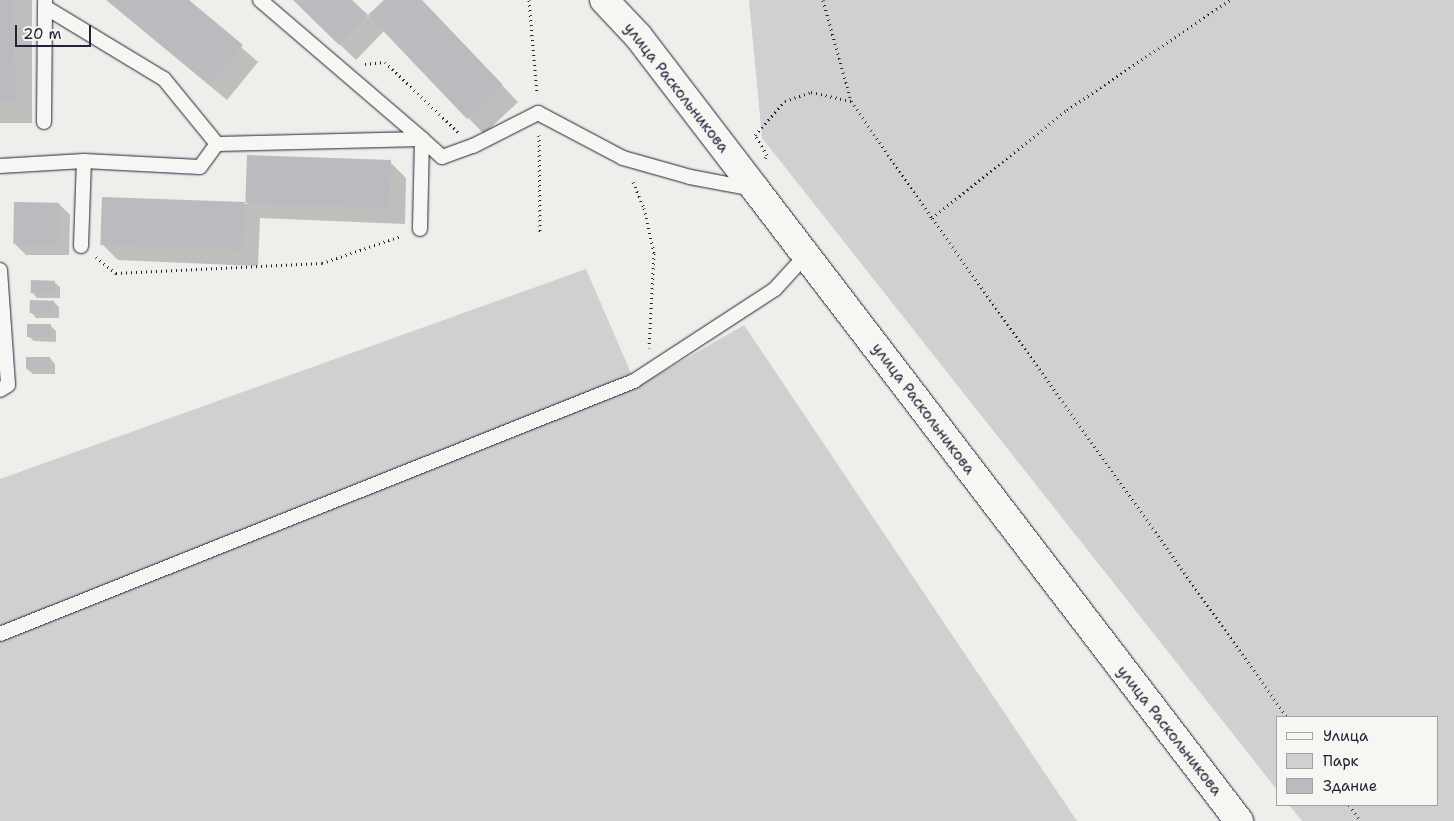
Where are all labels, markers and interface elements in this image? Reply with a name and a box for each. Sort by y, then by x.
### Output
scale bar [18,15,94,47]
street label: улица Раскольникова [620,19,732,157]
text: 20 m [23,24,62,44]
street label: улица Раскольникова [868,340,978,478]
street label: улица Раскольникова [1113,662,1225,800]
legend [1276,716,1439,806]
text: Улица [1323,726,1368,746]
text: Парк [1323,751,1359,771]
text: Здание [1323,776,1377,796]

